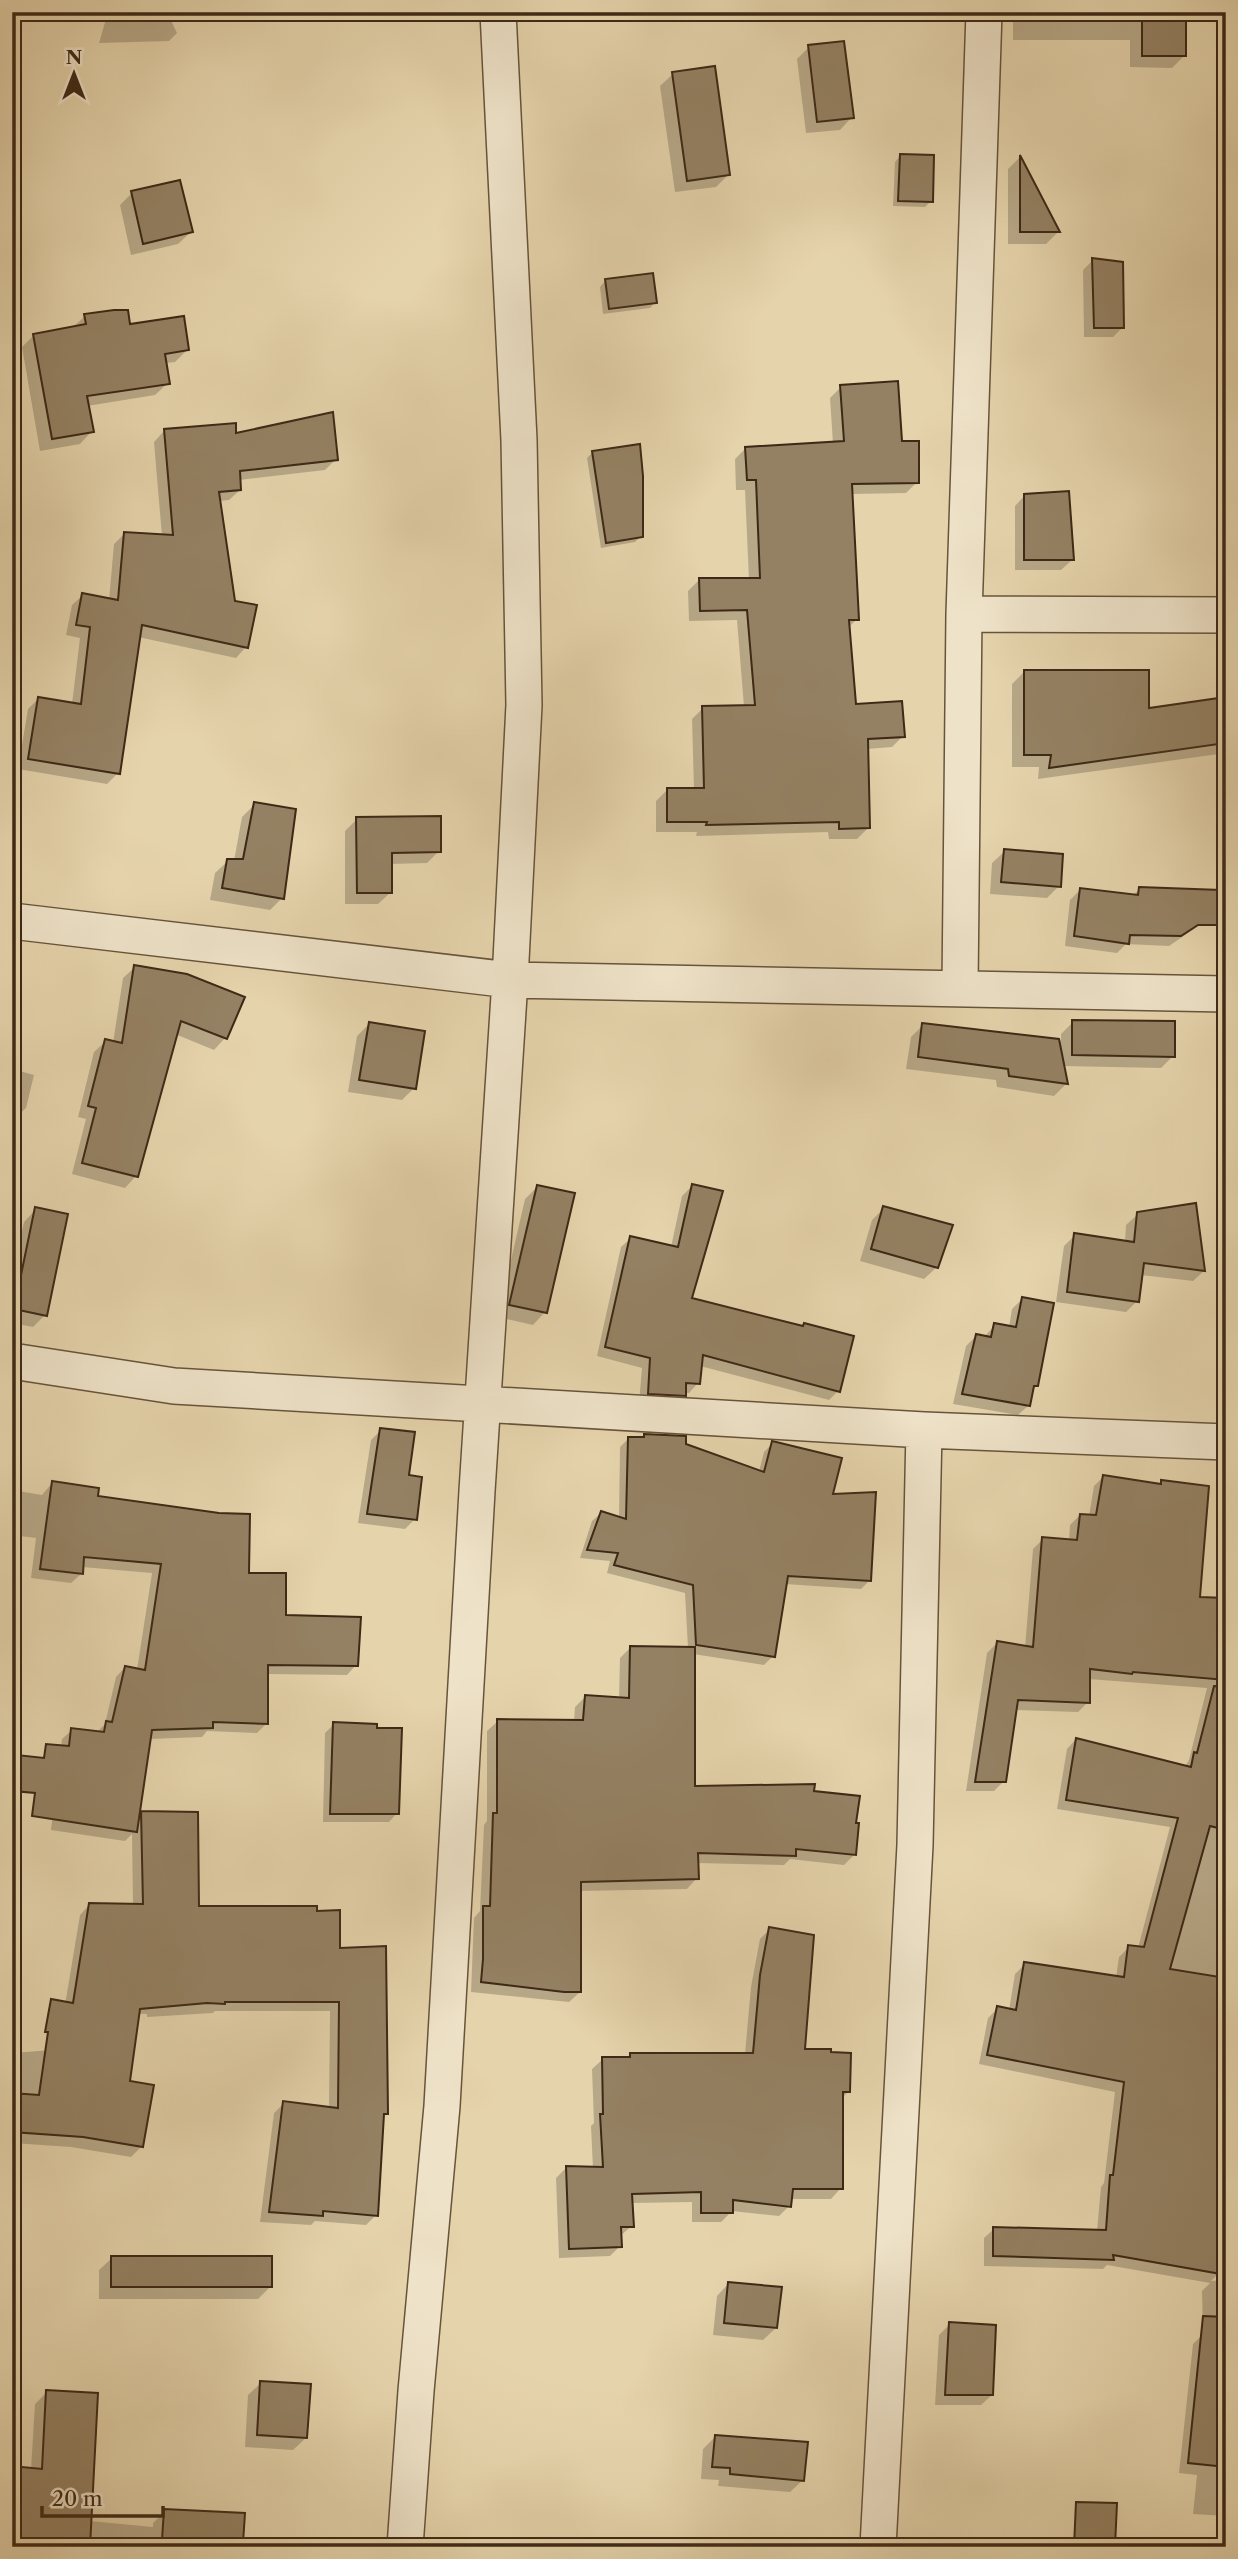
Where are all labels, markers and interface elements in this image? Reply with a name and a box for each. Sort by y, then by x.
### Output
north arrow [38,38,108,108]
text: N [66,46,82,69]
scale bar [42,2475,163,2519]
text: 20 m [52,2486,103,2511]

